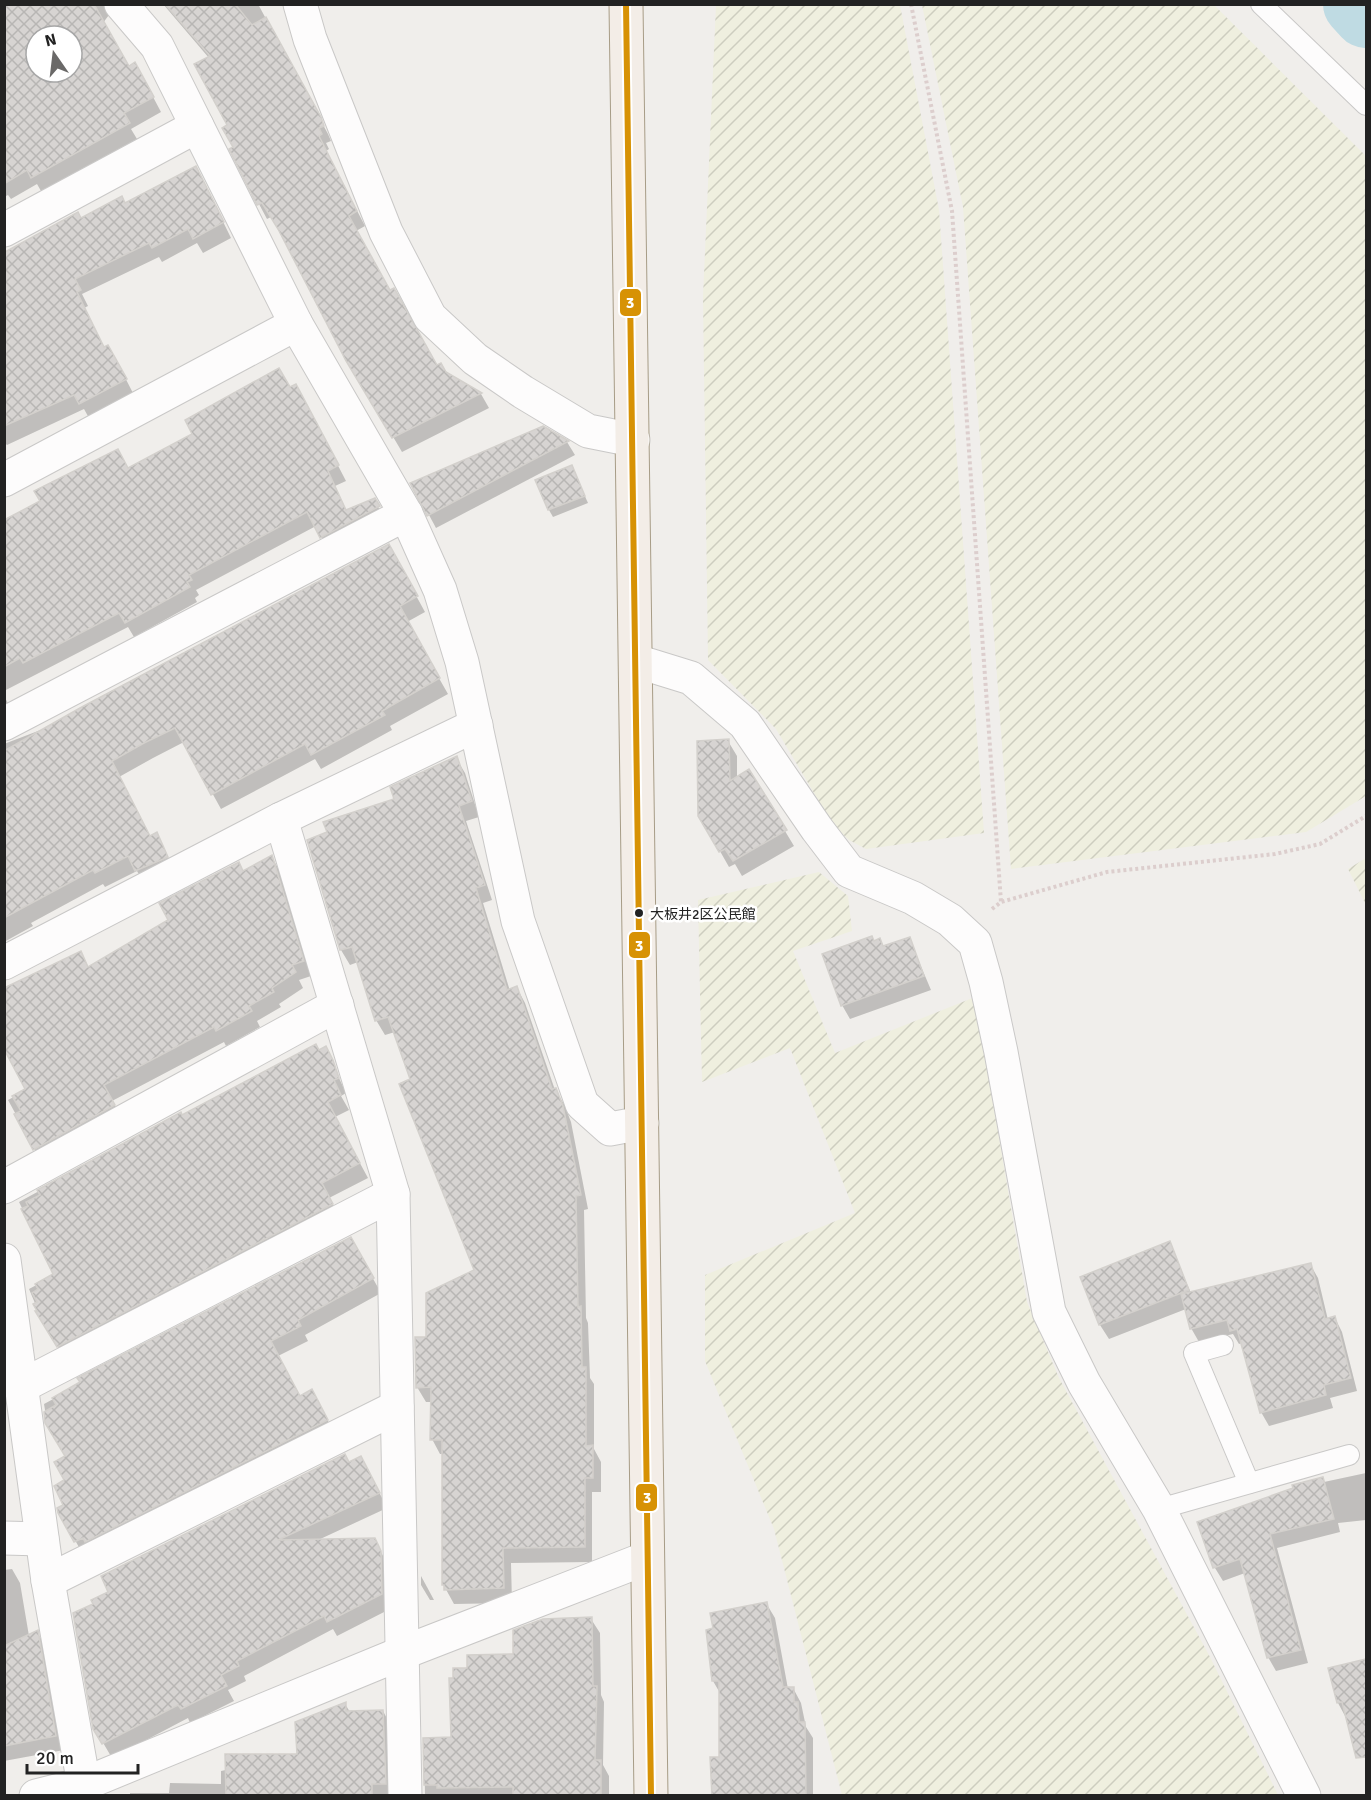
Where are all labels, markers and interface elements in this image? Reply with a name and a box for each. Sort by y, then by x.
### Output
north arrow [24,24,84,84]
text: N [43,29,58,51]
line badge: 3 [619,288,642,317]
text: 3 [626,293,634,313]
place label: 大板井2区公民館 [650,906,756,923]
marker: 大板井2区公民館 [633,907,645,919]
line badge: 3 [628,931,651,959]
text: 3 [635,936,643,956]
line badge: 3 [635,1483,658,1512]
text: 3 [643,1488,651,1508]
scale bar [27,1737,138,1775]
text: 20 m [36,1747,74,1769]

